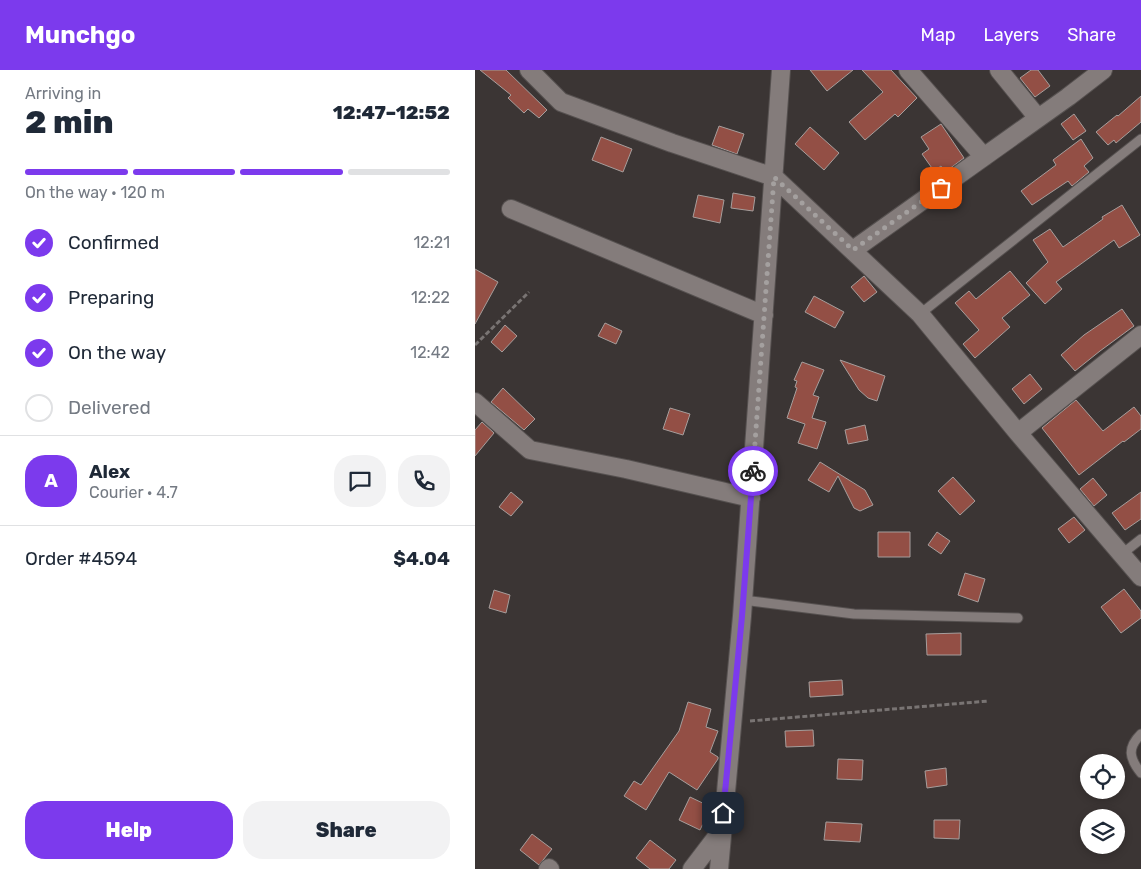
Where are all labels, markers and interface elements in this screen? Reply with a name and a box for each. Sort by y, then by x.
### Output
text: Munchgo [25,21,135,49]
text: Map [921,24,956,46]
text: Layers [984,24,1039,46]
text: Share [1067,24,1116,46]
text: Arriving in [25,84,101,103]
text: 12:47–12:52 [333,101,450,124]
text: 2 min [25,103,114,141]
pin [920,167,962,209]
icon: bag [927,174,955,202]
text: On the way · 120 m [25,183,165,202]
icon: check [25,229,53,257]
text: Confirmed [68,231,159,254]
text: 12:21 [413,233,450,252]
icon: check [25,284,53,312]
text: Preparing [68,286,154,309]
text: 12:22 [411,288,450,307]
icon: check [25,339,53,367]
text: On the way [68,341,166,364]
text: 12:42 [410,343,450,362]
text: Delivered [68,396,151,419]
courier [728,446,778,496]
button: chat [334,455,386,507]
button: phone [398,455,450,507]
icon: bike [739,457,767,485]
text: Alex [89,460,130,483]
text: A [44,469,58,492]
text: Courier · 4.7 [89,483,178,502]
text: Order #4594 [25,547,137,570]
text: $4.04 [393,547,450,570]
map controls [1080,754,1125,854]
button: locate [1080,754,1125,799]
pin [702,792,744,834]
icon: home [709,799,737,827]
button: Help [25,801,233,859]
button: Share [243,801,450,859]
button: layers [1080,809,1125,854]

